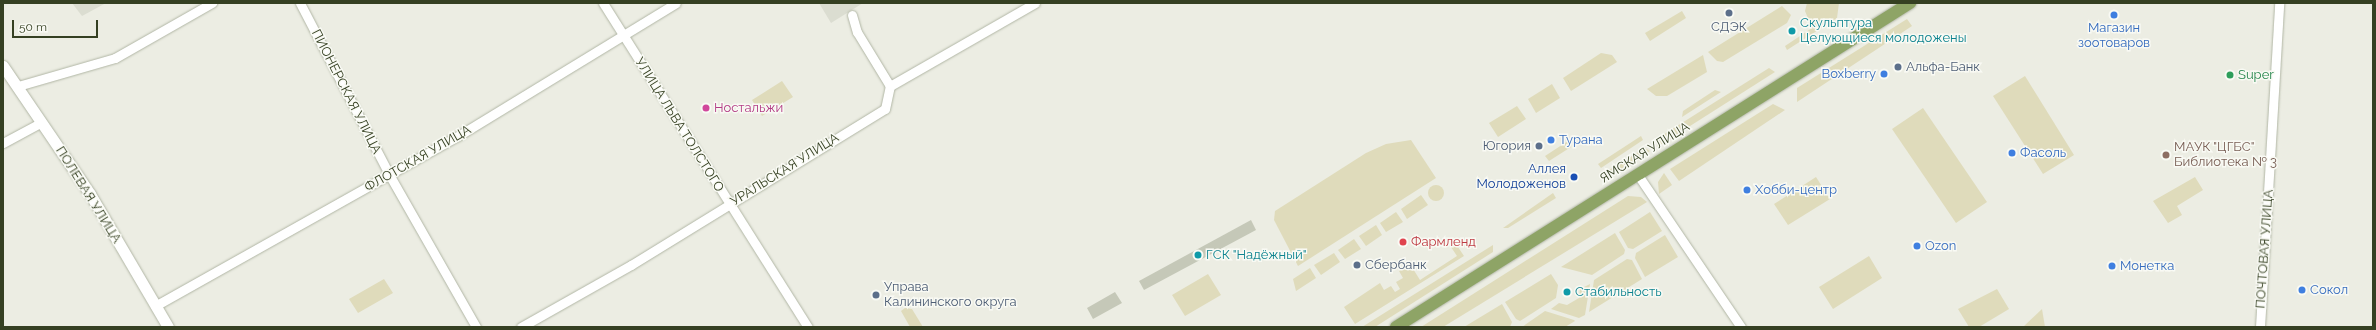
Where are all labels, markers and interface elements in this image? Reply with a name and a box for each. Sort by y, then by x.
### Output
marker: СДЭК [1724,8,1734,18]
marker: Магазин зоотоваров [2109,10,2119,20]
scale bar [14,12,100,38]
place label: Скульптура Целующиеся молодожены [1800,16,1966,47]
place label: СДЭК [1711,19,1747,35]
text: 50 m [19,20,47,34]
place label: Магазин зоотоваров [2078,21,2150,52]
marker: Скульптура Целующиеся молодожены [1787,26,1797,36]
street label: ПИОНЕРСКАЯ УЛИЦА [308,27,384,157]
street label: УЛИЦА ЛЬВА ТОЛСТОГО [631,55,727,195]
place label: Альфа-Банк [1906,59,1980,75]
marker: Альфа-Банк [1893,62,1903,72]
place label: Boxberry [1822,66,1876,82]
place label: Super [2238,67,2274,83]
marker: Boxberry [1879,69,1889,79]
marker: Super [2225,70,2235,80]
place label: Ностальжи [714,100,783,116]
marker: Ностальжи [701,103,711,113]
street label: ЯМСКАЯ УЛИЦА [1597,119,1693,187]
street label: ФЛОТСКАЯ УЛИЦА [362,122,474,196]
street label: УРАЛЬСКАЯ УЛИЦА [728,130,842,210]
place label: Турана [1559,132,1603,148]
marker: Турана [1546,135,1556,145]
place label: Югория [1483,138,1531,154]
place label: МАУК "ЦГБС" Библиотека № 3 [2174,140,2277,171]
marker: Югория [1534,141,1544,151]
street label: ПОЛЕВАЯ УЛИЦА [52,144,124,246]
place label: Фасоль [2020,145,2066,161]
marker: Фасоль [2007,148,2017,158]
marker: МАУК "ЦГБС" Библиотека № 3 [2161,150,2171,160]
place label: Аллея Молодоженов [1476,162,1566,193]
marker: Аллея Молодоженов [1569,172,1579,182]
place label: Хобби-центр [1755,182,1837,198]
marker: Хобби-центр [1742,185,1752,195]
street label: ПОЧТОВАЯ УЛИЦА [2253,189,2277,309]
place label: Фармленд [1411,234,1476,250]
marker: Фармленд [1398,237,1408,247]
place label: Ozon [1925,238,1956,254]
marker: Ozon [1912,241,1922,251]
place label: ГСК "Надёжный" [1206,247,1307,263]
marker: ГСК "Надёжный" [1193,250,1203,260]
place label: Сбербанк [1365,257,1427,273]
place label: Монетка [2120,258,2174,274]
marker: Сбербанк [1352,260,1362,270]
marker: Монетка [2107,261,2117,271]
place label: Управа Калининского округа [884,280,1017,311]
place label: Сокол [2310,282,2348,298]
place label: Стабильность [1575,284,1662,300]
marker: Сокол [2297,285,2307,295]
marker: Стабильность [1562,287,1572,297]
marker: Управа Калининского округа [871,290,881,300]

